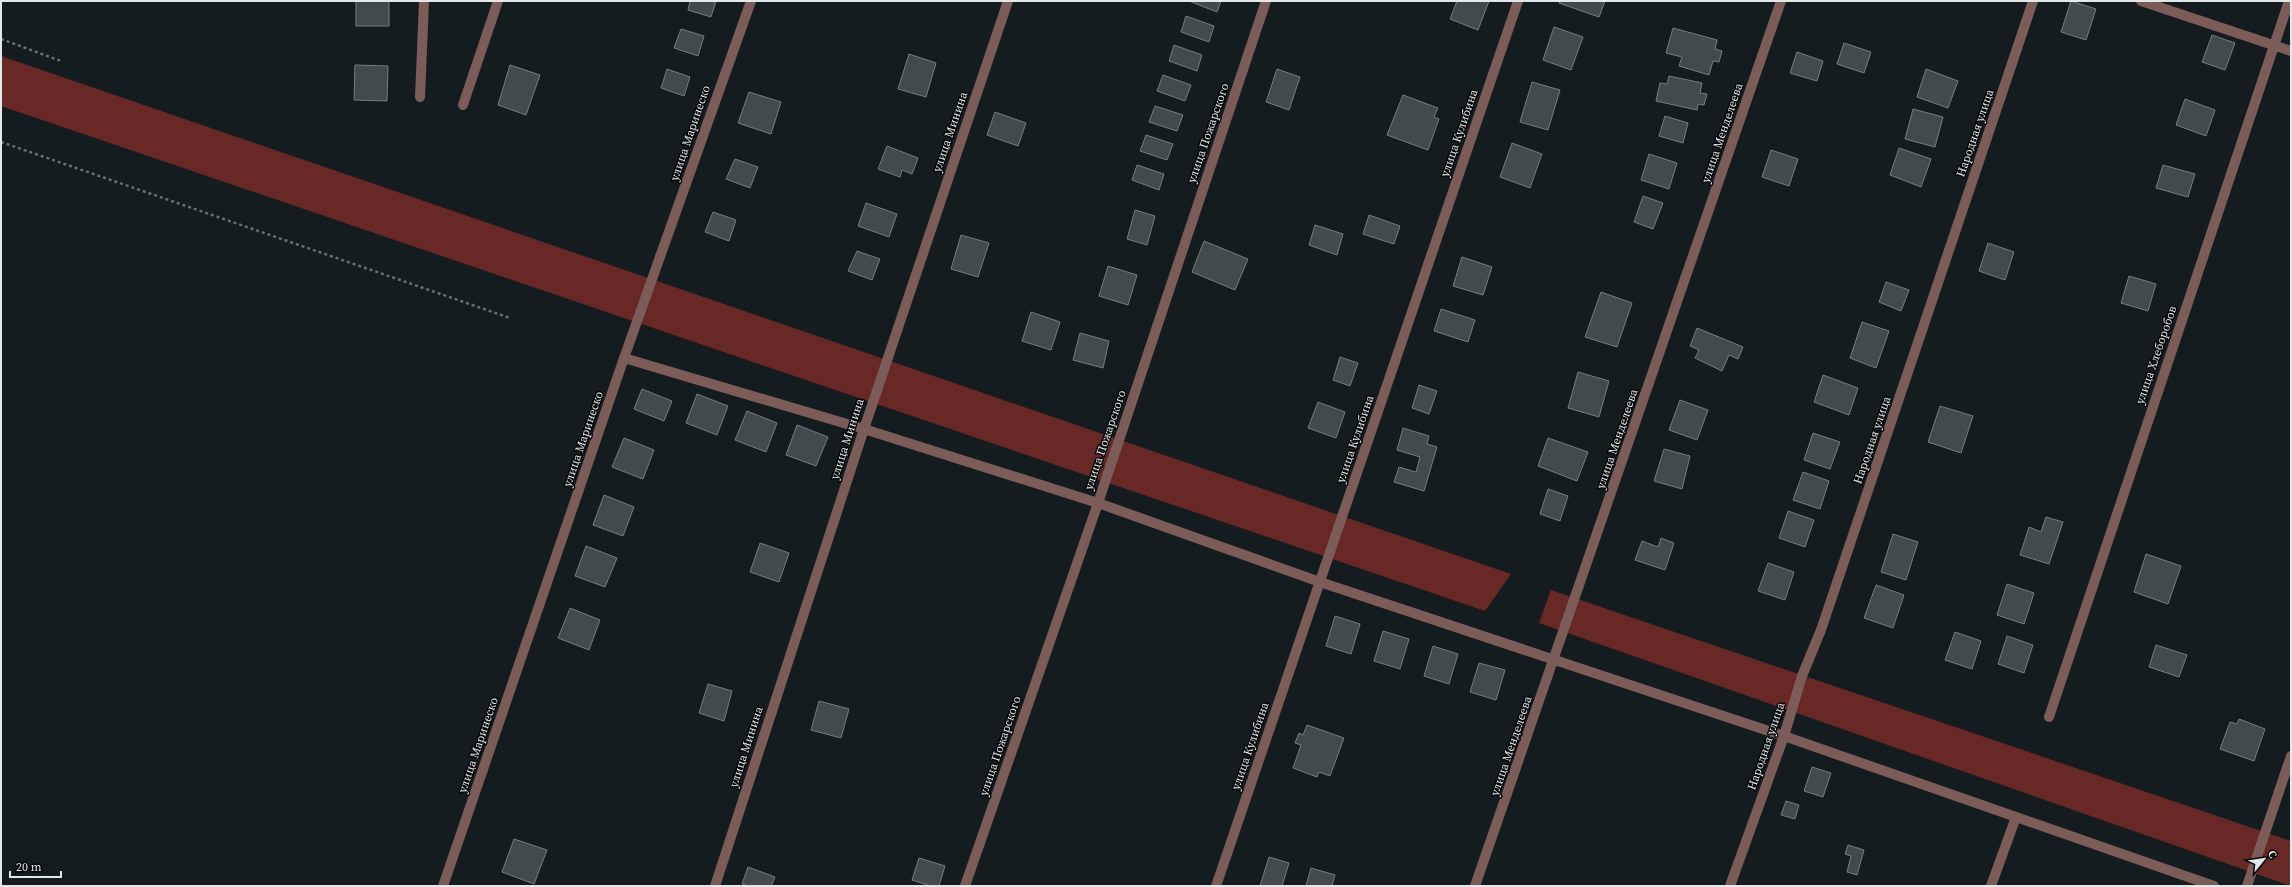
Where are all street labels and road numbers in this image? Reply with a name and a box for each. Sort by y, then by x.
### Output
street label: улица Менделеева [1697,80,1747,185]
street label: улица Пожарского [1183,81,1233,185]
street label: улица Маринеско [666,83,714,183]
street label: улица Кулибина [1436,86,1482,179]
street label: Народная улица [1952,86,1998,179]
street label: улица Минина [929,89,972,174]
street label: улица Хлеборобов [2132,304,2180,406]
street label: улица Менделеева [1592,386,1642,491]
street label: улица Пожарского [1080,388,1130,492]
street label: улица Маринеско [559,389,607,489]
street label: улица Кулибина [1332,392,1378,485]
street label: Народная улица [1849,393,1895,486]
street label: улица Минина [826,396,868,481]
street label: улица Менделеева [1486,693,1536,798]
street label: улица Пожарского [975,694,1025,798]
street label: улица Маринеско [454,695,502,795]
street label: улица Кулибина [1227,699,1273,792]
street label: Народная улица [1743,699,1789,792]
street label: улица Минина [725,704,767,789]

